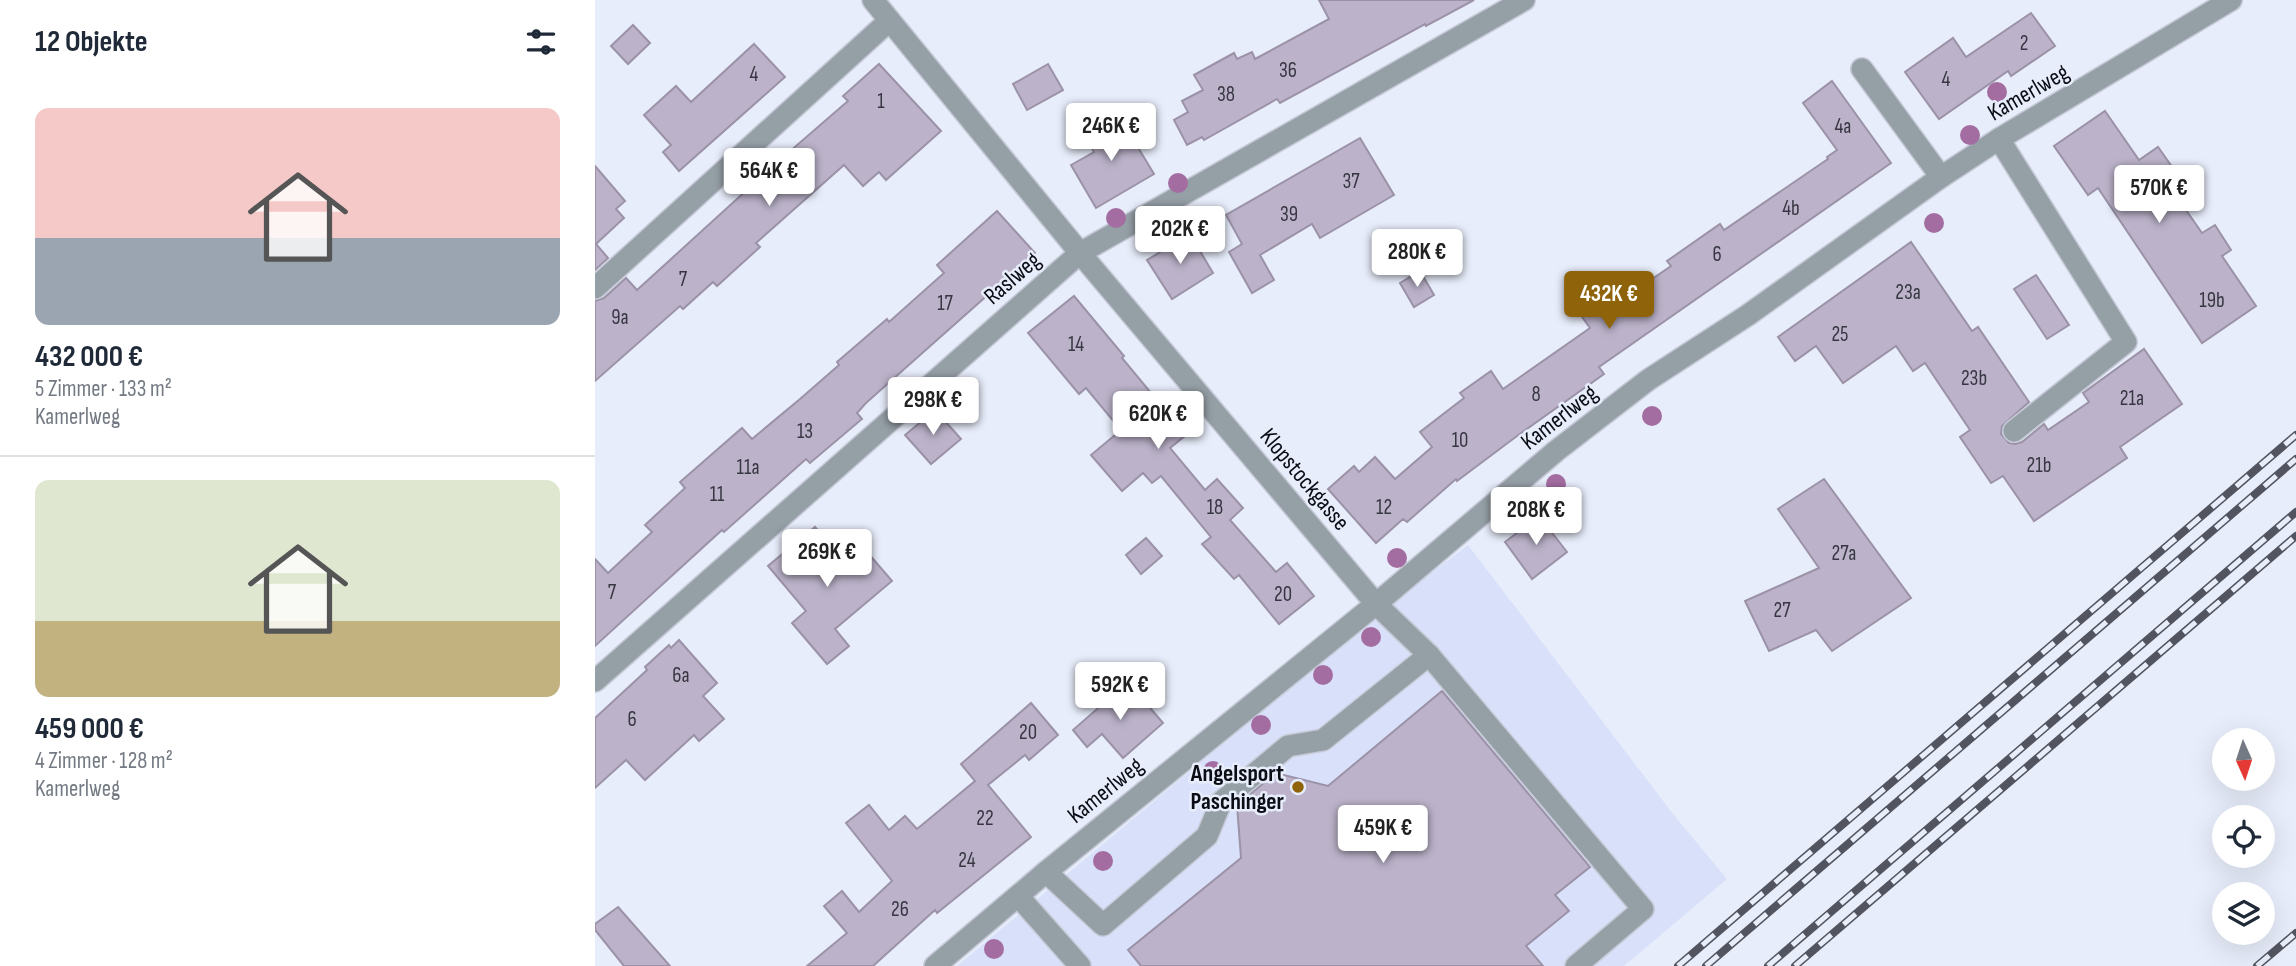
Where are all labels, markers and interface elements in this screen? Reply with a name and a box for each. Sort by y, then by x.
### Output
icon: filters [522,23,560,61]
text: 12 Objekte [35,24,148,60]
house number: 2 [2020,31,2028,56]
house number: 36 [1279,58,1297,83]
street label: Kamerlweg [1982,58,2074,127]
house number: 4 [750,62,759,87]
house number: 4 [1942,67,1951,92]
house number: 38 [1217,82,1235,107]
house number: 1 [877,89,885,114]
pin: 246K € [1054,104,1168,163]
text: 246K € [1082,112,1140,140]
house number: 4a [1835,114,1851,139]
pin: 564K € [712,148,826,208]
icon: home [235,154,361,280]
text: 564K € [740,157,798,185]
pin: 570K € [2102,166,2216,225]
house number: 37 [1342,169,1360,194]
text: 570K € [2130,174,2188,202]
house number: 4b [1782,196,1800,221]
house number: 39 [1280,202,1298,227]
pin: 202K € [1123,206,1237,266]
text: 202K € [1151,215,1209,243]
pin: 280K € [1360,230,1474,289]
text: 280K € [1388,238,1446,266]
house number: 6 [1712,242,1722,267]
street label: Raslweg [978,246,1047,311]
house number: 7 [679,267,688,292]
pin: 432K € [1552,272,1666,331]
text: 432K € [1580,280,1638,308]
house number: 23a [1895,280,1921,305]
house number: 19b [2199,288,2225,313]
house number: 17 [937,291,953,316]
house number: 9a [611,305,629,330]
house number: 25 [1831,322,1849,347]
house number: 14 [1068,332,1084,357]
text: 432 000 € [35,339,143,375]
house number: 23b [1961,366,1987,391]
text: 5 Zimmer · 133 m² [35,375,172,403]
pin: 298K € [876,378,990,437]
street label: Kamerlweg [1515,379,1603,456]
house number: 8 [1531,382,1541,407]
text: 298K € [904,386,962,414]
house number: 21a [2120,386,2144,411]
pin: 620K € [1101,392,1215,451]
text: 620K € [1129,400,1187,428]
text: Kamerlweg [35,403,120,431]
house number: 13 [797,419,813,444]
street label: Klopstockgasse [1254,422,1356,536]
house number: 10 [1452,428,1468,453]
house number: 21b [2026,453,2052,478]
house number: 11a [737,455,759,480]
house number: 11 [710,482,725,507]
pin: 208K € [1479,488,1593,547]
house number: 18 [1207,495,1223,520]
house number: 12 [1376,495,1392,520]
text: 208K € [1507,496,1565,524]
icon: home [235,526,361,652]
pin: 269K € [770,530,884,589]
text: 269K € [798,538,856,566]
house number: 27a [1832,541,1856,566]
house number: 7 [608,580,617,605]
house number: 20 [1274,582,1292,607]
house number: 27 [1773,598,1791,623]
pin: 592K € [1063,662,1177,722]
house number: 6a [672,663,690,688]
text: 592K € [1091,671,1149,699]
house number: 6 [627,707,637,732]
text: 459 000 € [35,711,144,747]
house number: 20 [1019,720,1037,745]
north arrow [2212,728,2275,791]
map controls [2212,728,2275,945]
text: 4 Zimmer · 128 m² [35,747,173,775]
street label: Kamerlweg [1062,751,1149,830]
place label: Angelsport Paschinger [1190,759,1285,816]
text: Kamerlweg [35,775,120,803]
marker: Angelsport Paschinger [1290,779,1306,795]
button: locate [2212,805,2275,868]
house number: 22 [976,806,994,831]
pin: 459K € [1326,806,1440,865]
text: 459K € [1354,814,1412,842]
house number: 24 [958,848,976,873]
button: layers [2212,882,2275,945]
house number: 26 [891,897,909,922]

